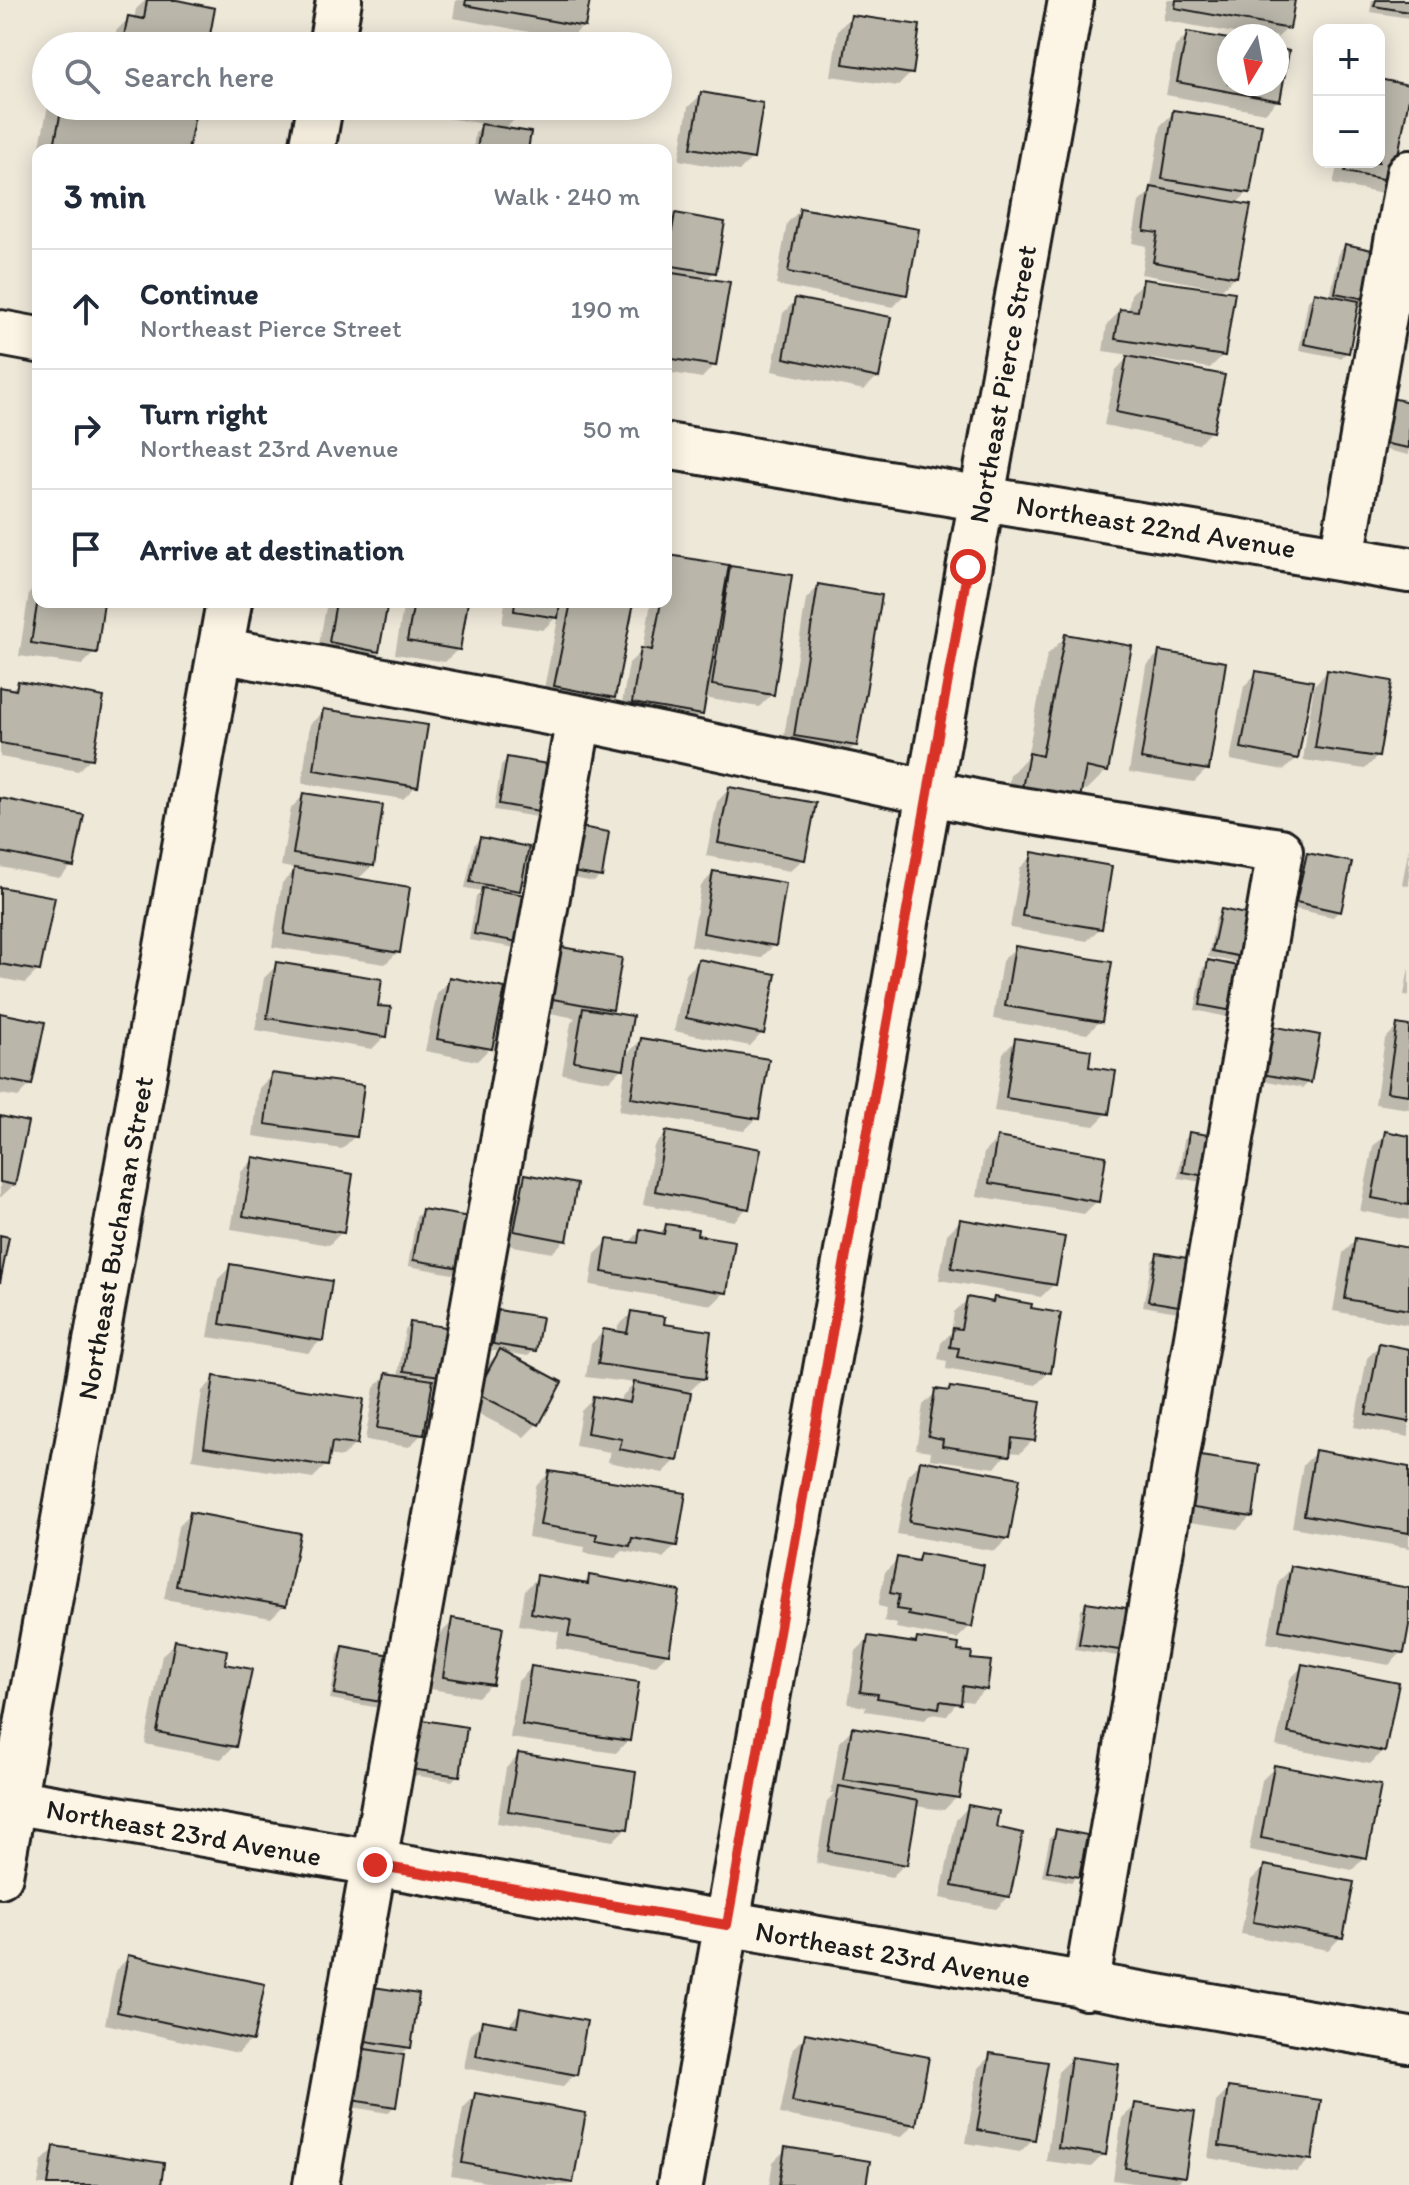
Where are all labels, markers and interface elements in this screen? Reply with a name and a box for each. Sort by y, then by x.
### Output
north arrow [1217,24,1289,96]
map controls [1313,24,1385,168]
button: + [1313,24,1385,96]
search box [32,32,672,120]
icon: search [60,54,104,98]
text: Search here [124,58,274,95]
button: − [1313,96,1385,168]
text: 3 min [64,176,146,217]
text: Walk · 240 m [494,180,640,212]
street label: Northeast Pierce Street [961,242,1043,526]
text: Continue [140,275,259,312]
icon: ahead [64,287,108,331]
text: 190 m [571,293,640,325]
text: Northeast Pierce Street [140,312,402,344]
text: Turn right [140,395,268,432]
icon: right [64,407,108,451]
text: 50 m [583,413,640,445]
text: Northeast 23rd Avenue [140,432,399,464]
street label: Northeast 22nd Avenue [1014,487,1298,565]
icon: arrive [64,527,108,571]
text: Arrive at destination [140,531,404,568]
route start [950,549,986,585]
street label: Northeast Buchanan Street [70,1074,160,1402]
street label: Northeast 23rd Avenue [44,1791,324,1873]
route end [357,1847,393,1883]
street label: Northeast 23rd Avenue [753,1913,1033,1995]

